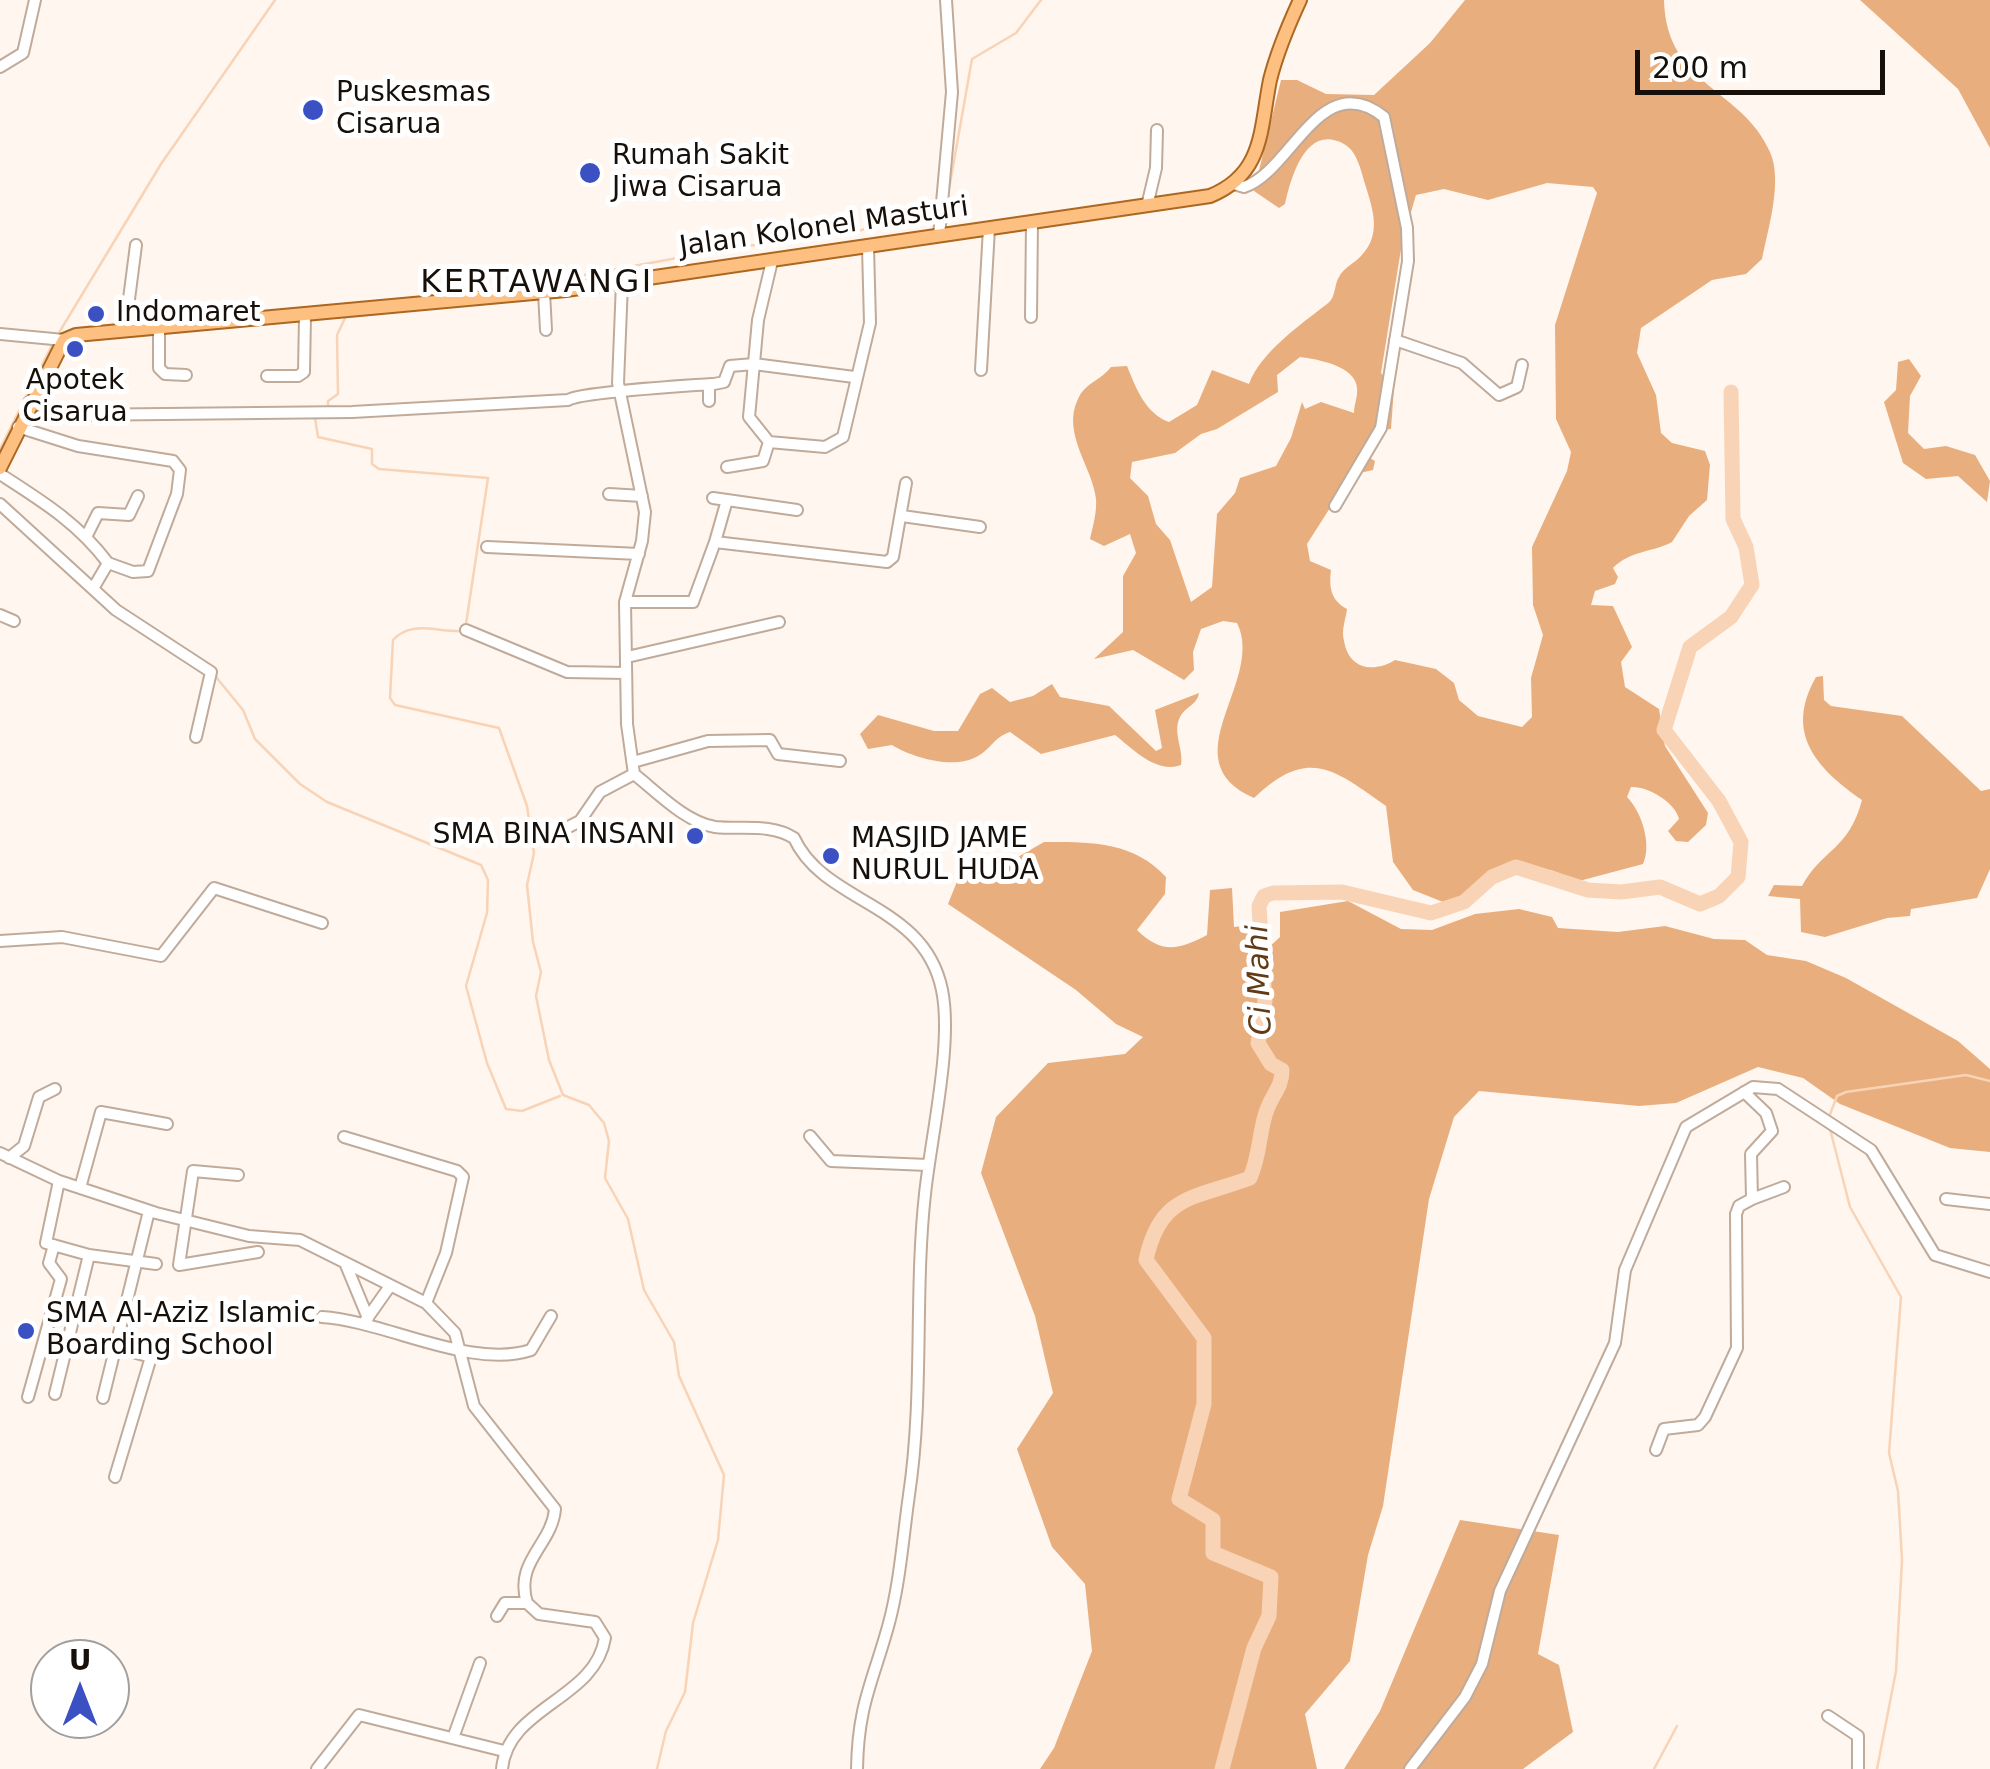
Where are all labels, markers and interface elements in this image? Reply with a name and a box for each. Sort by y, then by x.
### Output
scale bar [1640,30,1890,92]
text: 200 m [1652,50,1748,85]
place label: Puskesmas Cisarua [336,77,491,143]
marker: Puskesmas Cisarua [300,97,326,123]
place label: Rumah Sakit Jiwa Cisarua [612,140,789,206]
marker: Rumah Sakit Jiwa Cisarua [577,160,603,186]
street label: Jalan Kolonel Masturi [677,191,971,265]
district label: KERTAWANGI [420,265,654,303]
place label: Indomaret [116,297,260,331]
marker: Indomaret [85,303,107,325]
marker: Apotek Cisarua [64,338,86,360]
place label: Apotek Cisarua [22,365,128,431]
place label: SMA BINA INSANI [433,819,675,853]
place label: MASJID JAME NURUL HUDA [851,823,1039,889]
marker: SMA BINA INSANI [684,825,706,847]
marker: MASJID JAME NURUL HUDA [820,845,842,867]
water label: Ci Mahi [1241,924,1281,1036]
place label: SMA Al-Aziz Islamic Boarding School [46,1298,316,1364]
marker: SMA Al-Aziz Islamic Boarding School [15,1320,37,1342]
north arrow [30,1639,130,1739]
text: U [69,1644,91,1677]

